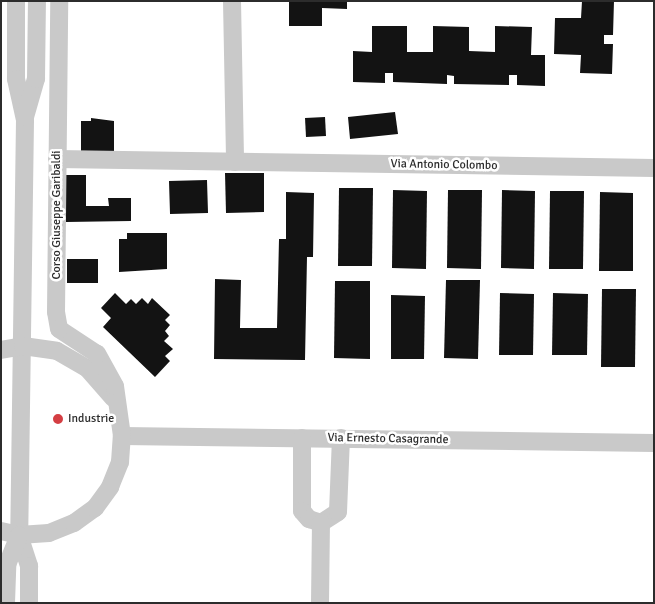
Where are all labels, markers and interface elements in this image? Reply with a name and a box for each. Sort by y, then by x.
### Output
street label: Corso Giuseppe Garibaldi [50,150,64,280]
street label: Via Antonio Colombo [390,157,498,173]
place label: Industrie [68,412,114,426]
marker: Industrie [52,413,64,425]
street label: Via Ernesto Casagrande [327,431,449,447]

